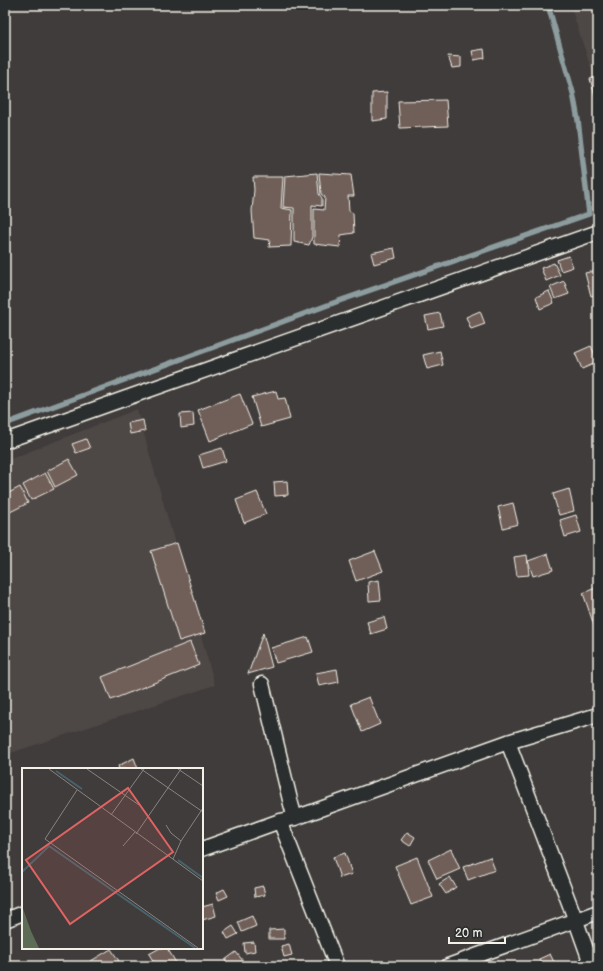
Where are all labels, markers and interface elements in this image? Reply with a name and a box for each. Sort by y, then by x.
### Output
inset map [22,768,203,949]
scale bar [449,919,505,945]
text: 20 m [455,926,482,941]

